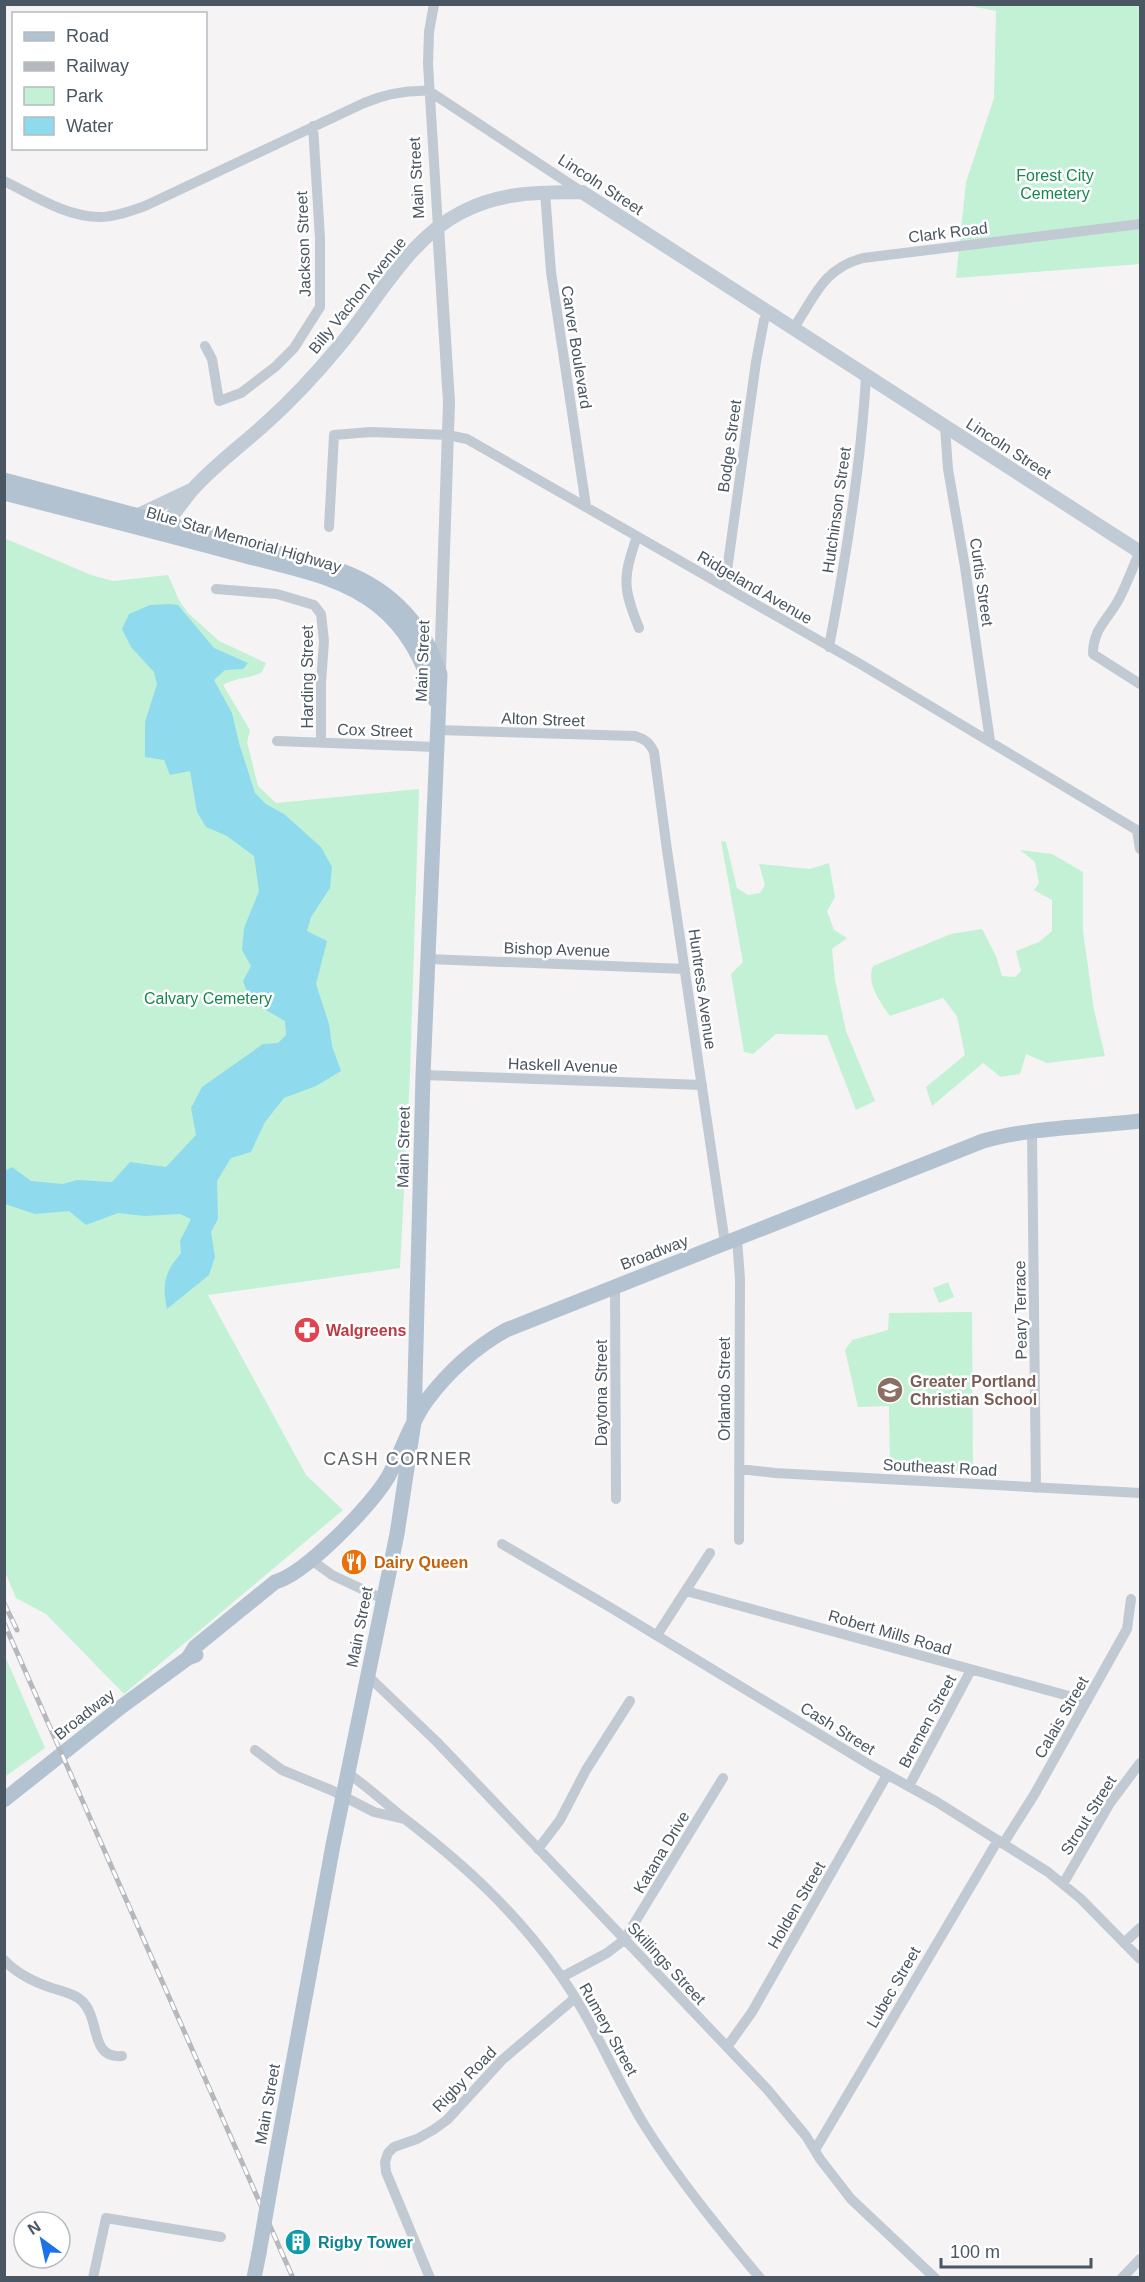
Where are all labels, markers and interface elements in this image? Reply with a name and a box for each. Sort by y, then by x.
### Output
legend [12,12,207,150]
text: Road [66,26,109,46]
text: Railway [66,56,129,76]
text: Park [66,86,104,106]
text: Water [66,116,113,136]
street label: Main Street [406,136,427,219]
street label: Lincoln Street [555,151,647,218]
park label: Forest City Cemetery [1016,167,1094,202]
street label: Jackson Street [293,190,314,297]
street label: Clark Road [907,219,989,246]
street label: Billy Vachon Avenue [305,234,409,357]
street label: Carver Boulevard [558,284,595,410]
street label: Bodge Street [715,398,744,494]
street label: Lincoln Street [963,415,1055,482]
street label: Hutchinson Street [819,445,854,574]
street label: Blue Star Memorial Highway [144,503,343,575]
street label: Curtis Street [967,537,996,628]
street label: Ridgeland Avenue [694,548,815,627]
street label: Main Street [413,619,432,702]
street label: Harding Street [299,625,316,729]
street label: Alton Street [501,710,586,729]
street label: Cox Street [337,721,414,740]
street label: Huntress Avenue [686,928,719,1051]
street label: Bishop Avenue [503,939,611,960]
park label: Calvary Cemetery [144,990,272,1007]
street label: Haskell Avenue [508,1055,618,1076]
street label: Main Street [394,1105,413,1188]
street label: Broadway [618,1232,690,1273]
street label: Peary Terrace [1011,1260,1030,1360]
pharmacy icon: Walgreens [292,1315,322,1345]
place label: Walgreens [326,1322,406,1339]
street label: Orlando Street [716,1336,733,1441]
street label: Daytona Street [593,1339,610,1446]
place label: Greater Portland Christian School [910,1373,1037,1408]
school or university icon: Greater Portland Christian School [875,1375,905,1405]
district label: CASH CORNER [323,1449,473,1469]
street label: Southeast Road [882,1456,998,1479]
restaurant icon: Dairy Queen [339,1547,369,1577]
place label: Dairy Queen [374,1554,468,1571]
street label: Main Street [343,1585,376,1669]
street label: Robert Mills Road [826,1607,953,1658]
street label: Bremen Street [896,1671,959,1771]
street label: Calais Street [1031,1673,1092,1761]
street label: Broadway [51,1686,118,1743]
street label: Cash Street [797,1699,879,1758]
street label: Strout Street [1057,1772,1120,1858]
street label: Katana Drive [630,1808,693,1896]
street label: Holden Street [765,1858,829,1952]
street label: Skillings Street [624,1919,709,2008]
street label: Lubec Street [863,1943,924,2031]
street label: Rumery Street [576,1980,641,2079]
street label: Rigby Road [429,2043,500,2115]
street label: Main Street [252,2062,283,2146]
north arrow [12,2210,72,2270]
text: N [25,2218,44,2238]
building icon: Rigby Tower [283,2227,313,2257]
scale bar [941,2231,1091,2269]
place label: Rigby Tower [318,2234,413,2251]
text: 100 m [950,2242,1000,2262]

